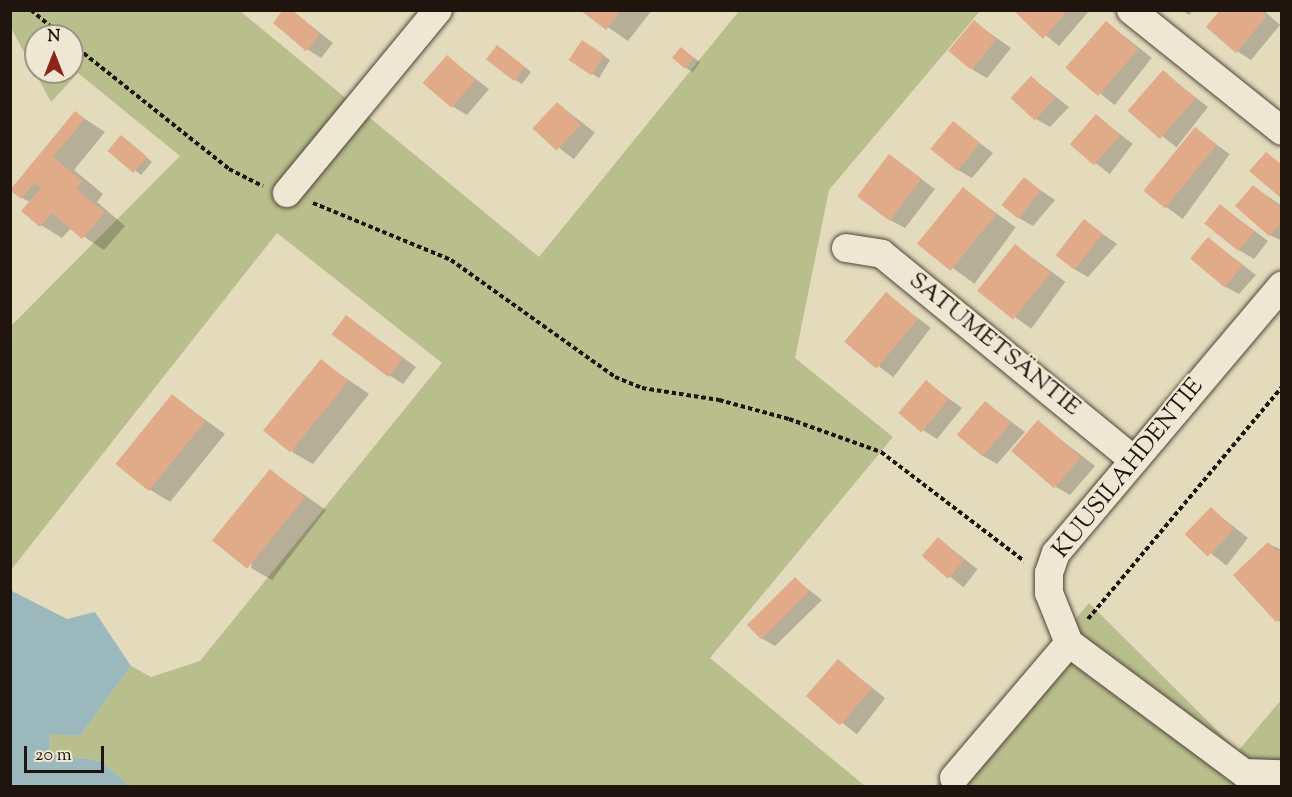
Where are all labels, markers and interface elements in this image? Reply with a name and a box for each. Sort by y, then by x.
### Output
north arrow [24,24,84,84]
text: N [48,26,60,49]
street label: SATUMETSÄNTIE [902,267,1086,423]
street label: KUUSILAHDENTIE [1048,373,1210,565]
scale bar [27,734,106,772]
text: 20 m [35,743,72,769]

